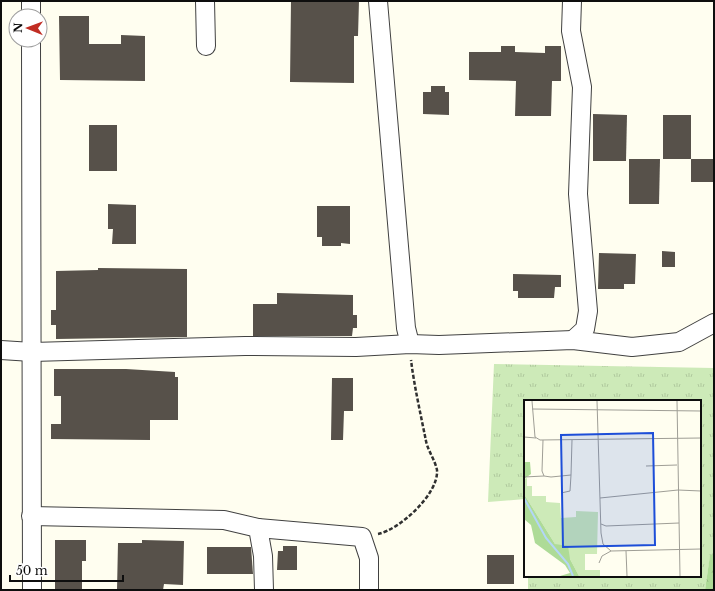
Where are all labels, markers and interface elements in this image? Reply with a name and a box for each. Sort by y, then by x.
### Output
north arrow [8,8,48,48]
text: N [11,22,25,33]
inset map [524,400,701,577]
scale bar [10,557,123,583]
text: 50 m [16,563,48,578]

